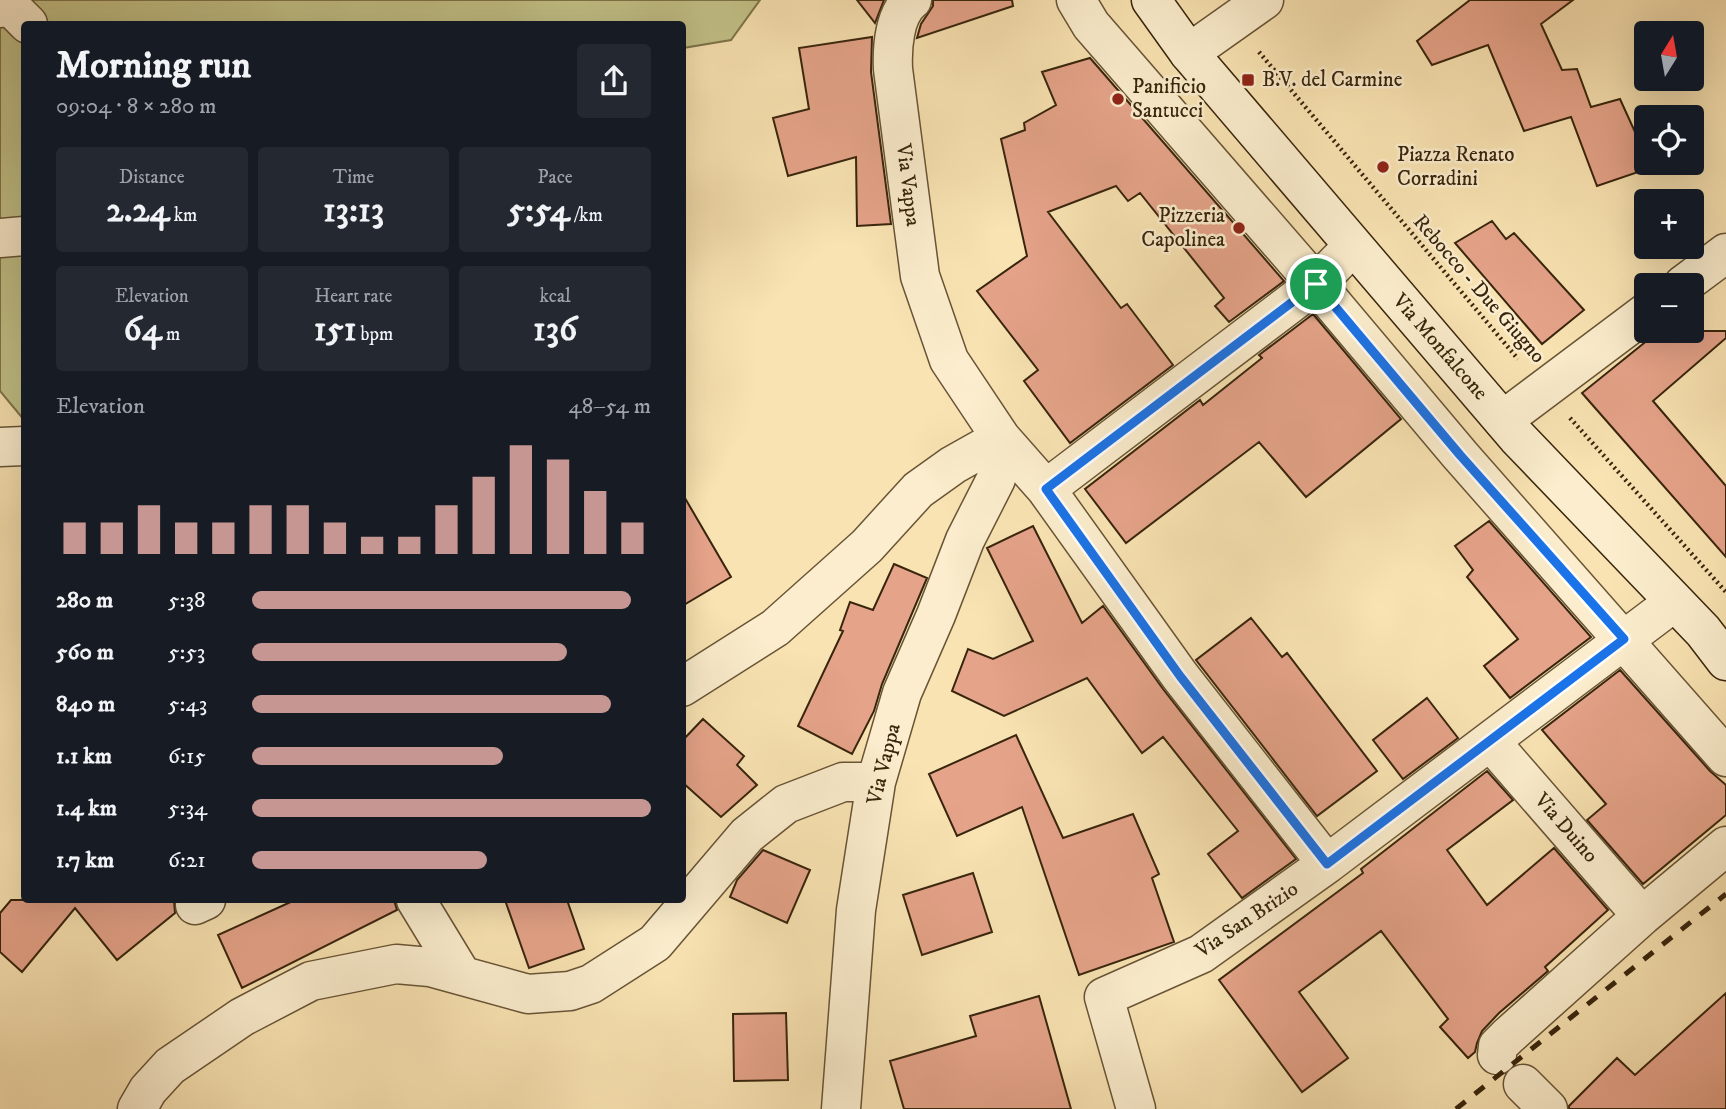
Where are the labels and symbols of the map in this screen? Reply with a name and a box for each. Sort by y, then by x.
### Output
north arrow [1634,21,1704,91]
place label: B.V. del Carmine [1262,67,1403,93]
marker: B.V. del Carmine [1240,72,1256,88]
place label: Panificio Santucci [1132,74,1206,124]
marker: Panificio Santucci [1110,91,1126,107]
street label: Via Vappa [890,141,926,228]
place label: Piazza Renato Corradini [1397,142,1515,192]
marker: Piazza Renato Corradini [1375,159,1391,175]
place label: Pizzeria Capolinea [1141,203,1225,253]
street label: Rebocco - Due Giugno [1407,209,1551,369]
marker: Pizzeria Capolinea [1231,220,1247,236]
pin [1286,254,1346,314]
street label: Via Monfalcone [1386,288,1494,406]
street label: Via Vappa [861,721,907,808]
street label: Via Duino [1528,787,1603,868]
street label: Via San Brizio [1190,876,1303,964]

